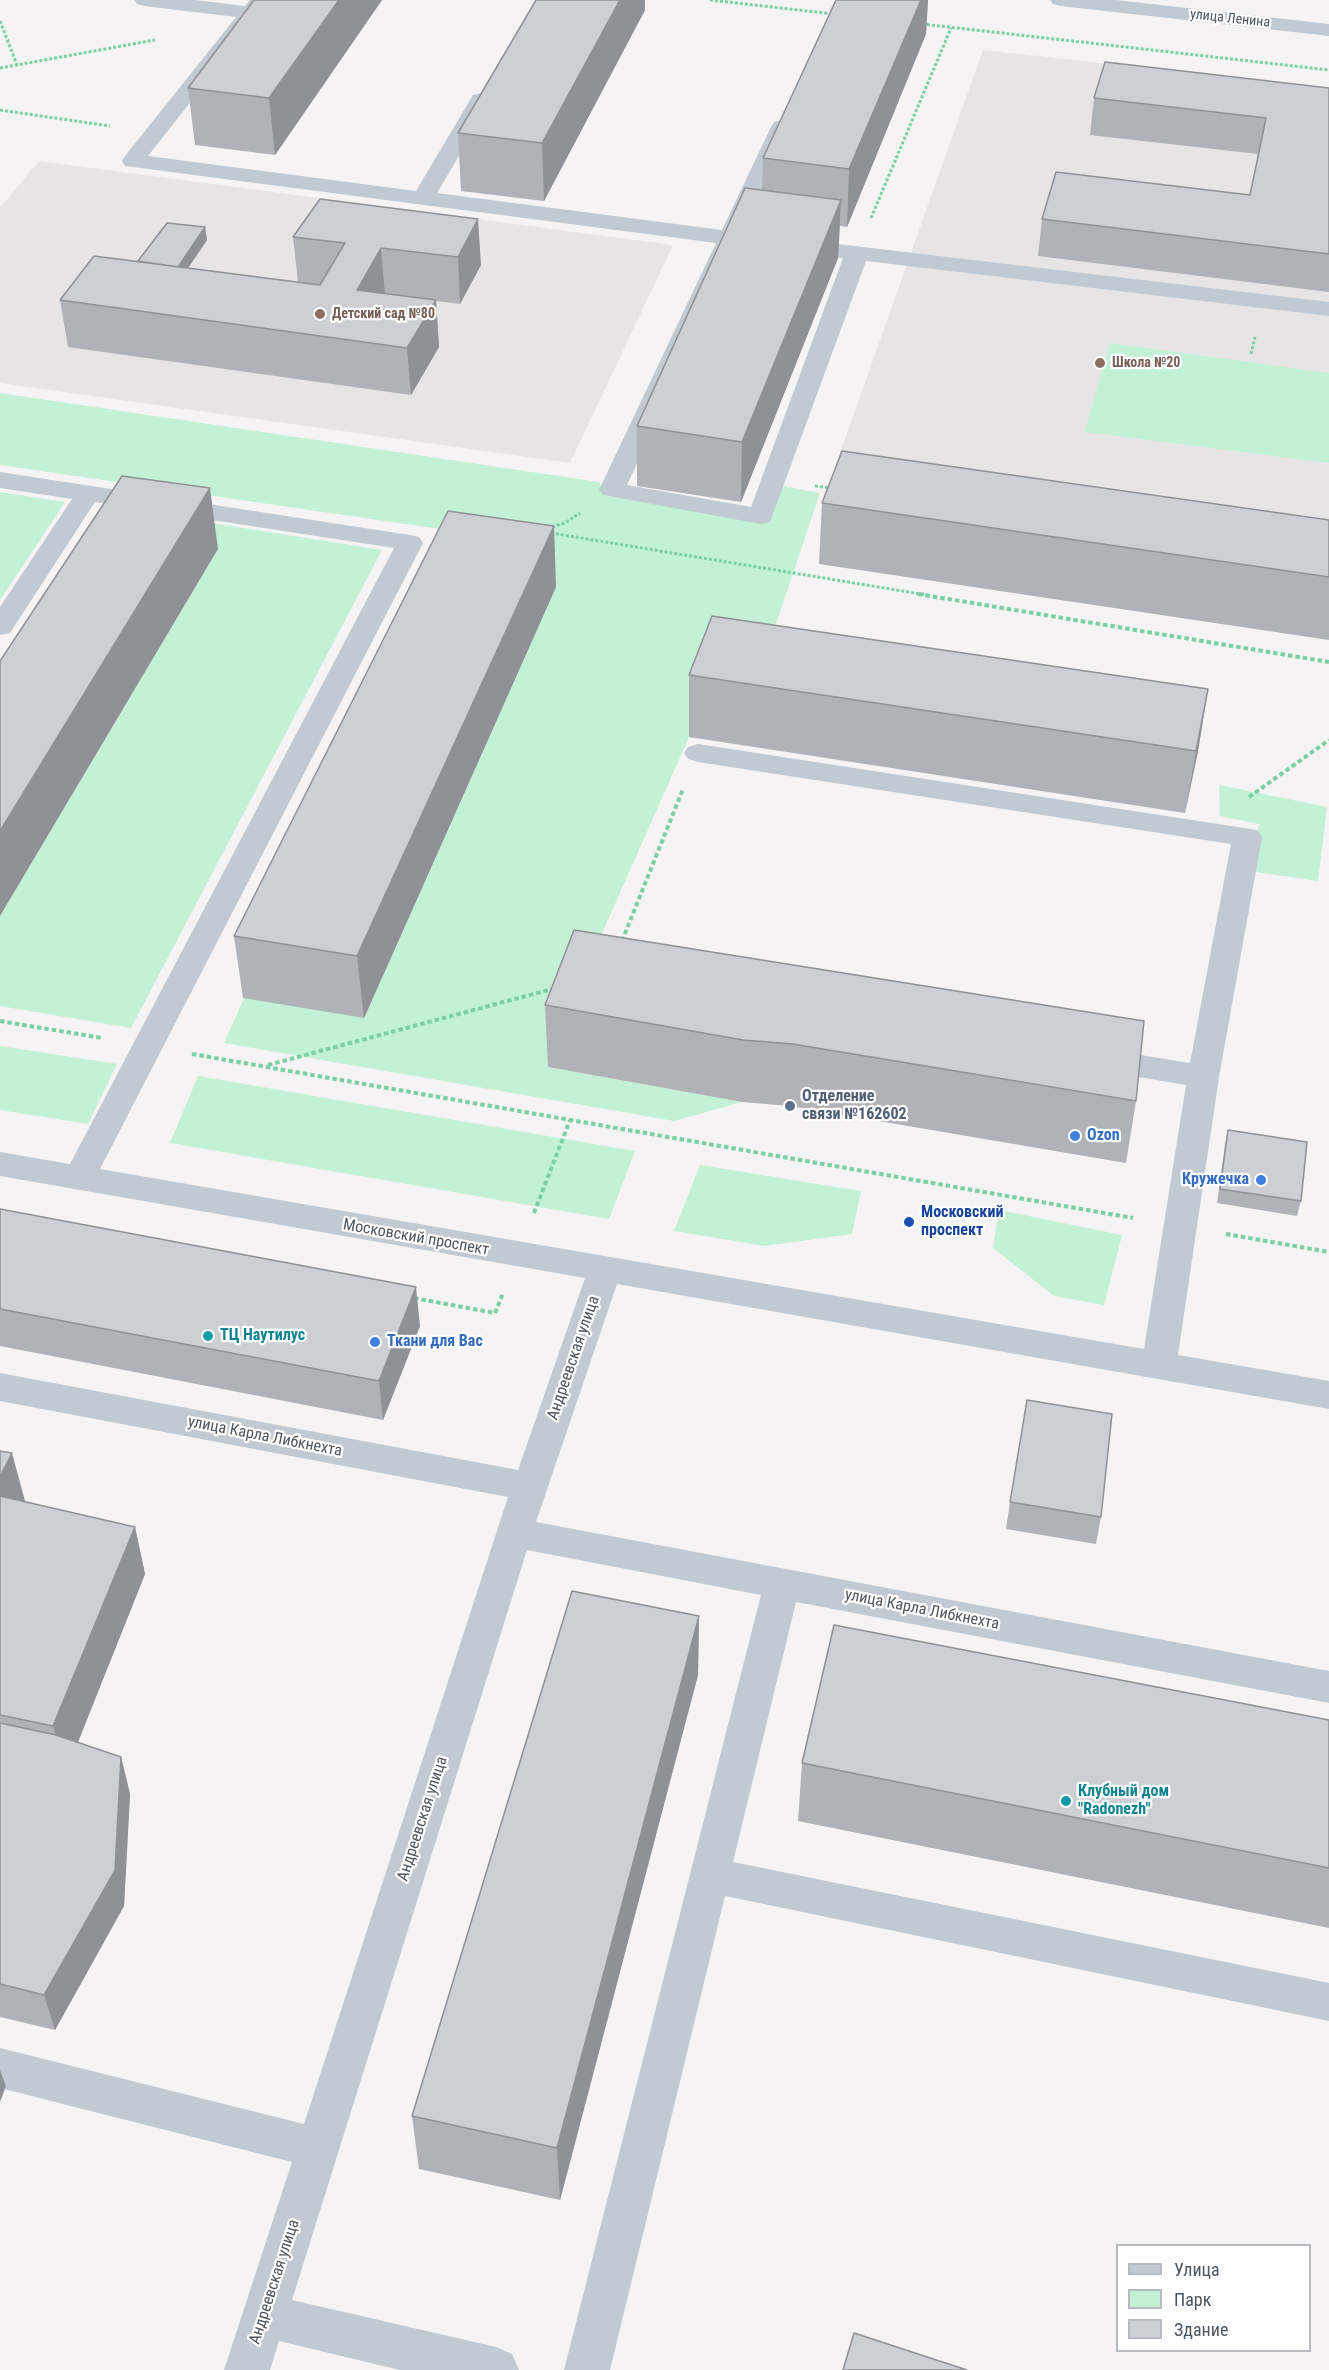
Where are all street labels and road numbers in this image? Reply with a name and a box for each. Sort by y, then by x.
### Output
street label: улица Ленина [1189,6,1271,32]
street label: Московский проспект [342,1216,490,1260]
street label: Андреевская улица [544,1294,604,1422]
street label: улица Карла Либкнехта [186,1413,344,1461]
street label: улица Карла Либкнехта [843,1586,1001,1634]
street label: Андреевская улица [394,1754,452,1884]
street label: Андреевская улица [246,2217,304,2347]

